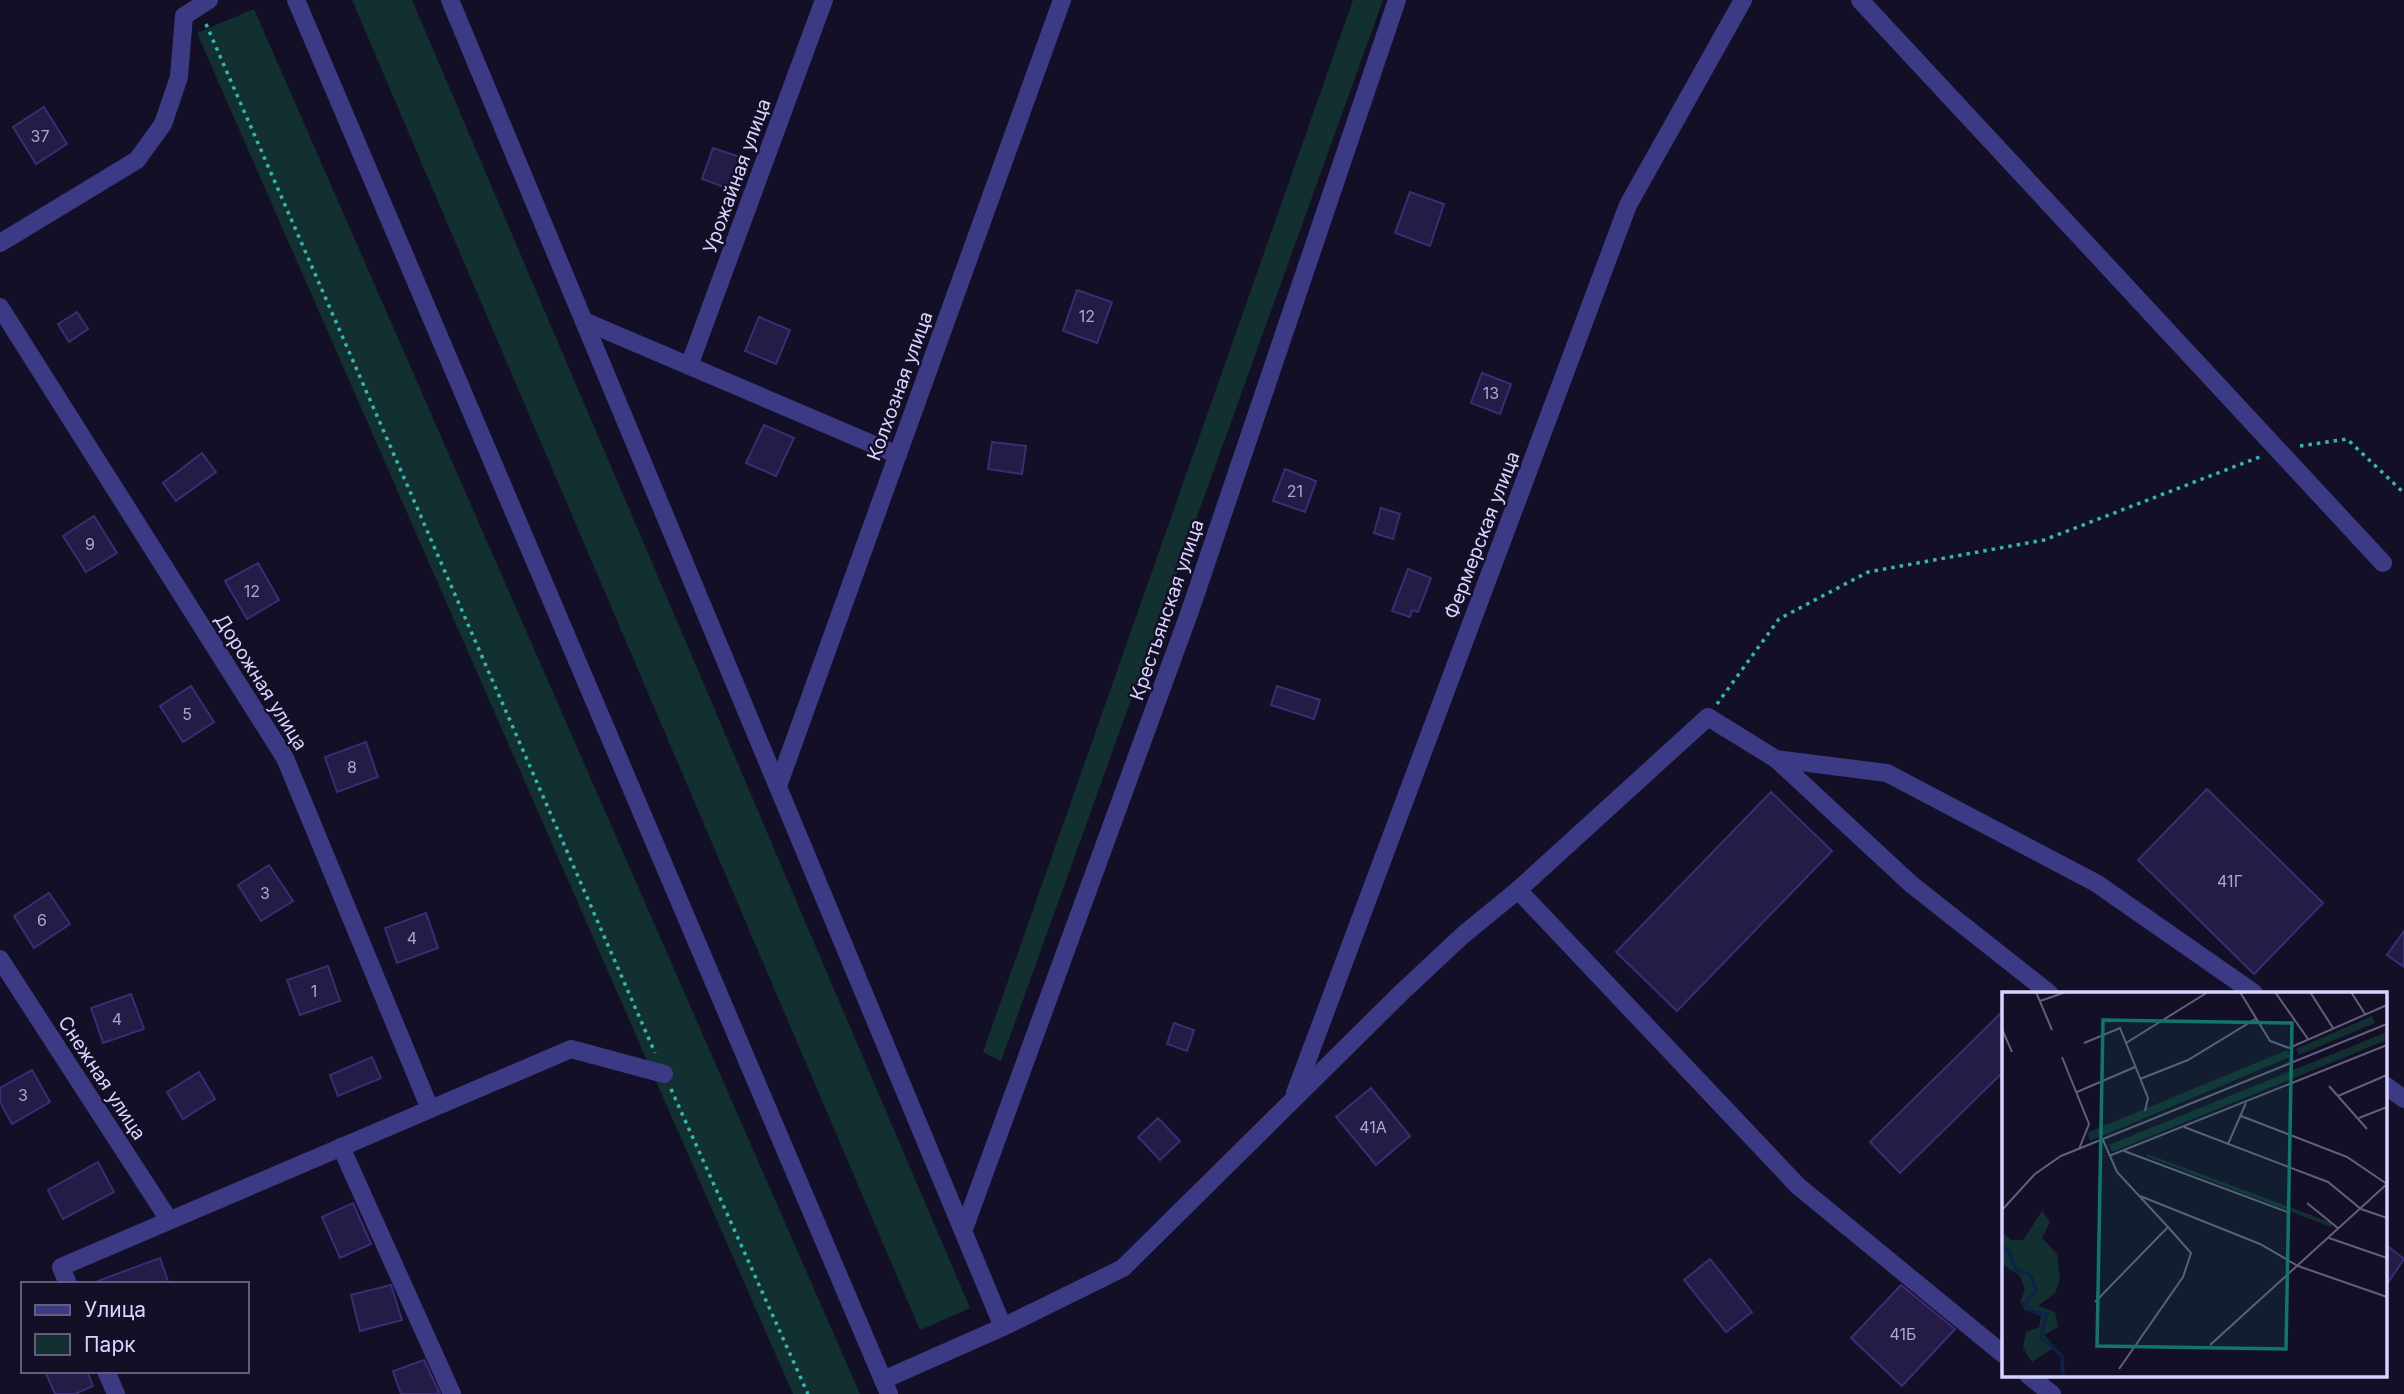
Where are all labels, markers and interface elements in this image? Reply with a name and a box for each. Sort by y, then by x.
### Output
street label: Урожайная улица [698,96,776,256]
house number: 37 [31,126,49,146]
house number: 12 [1079,306,1095,326]
street label: Колхозная улица [862,308,938,464]
house number: 13 [1483,383,1499,403]
street label: Фермерская улица [1439,448,1525,622]
house number: 21 [1287,481,1303,501]
street label: Крестьянская улица [1125,517,1209,703]
house number: 9 [85,534,95,554]
house number: 12 [244,581,260,601]
street label: Дорожная улица [210,609,312,755]
house number: 5 [182,704,192,724]
house number: 8 [347,757,357,777]
house number: 41Г [2217,871,2243,891]
house number: 3 [260,883,270,903]
house number: 6 [37,910,47,930]
house number: 4 [407,928,417,948]
house number: 1 [311,981,317,1001]
inset map [2002,992,2386,1376]
house number: 4 [112,1009,122,1029]
street label: Снежная улица [53,1012,151,1144]
house number: 3 [18,1085,28,1105]
house number: 41А [1359,1117,1387,1137]
legend [21,1282,248,1373]
text: Улица [84,1297,146,1322]
house number: 41Б [1890,1324,1916,1344]
text: Парк [84,1332,136,1357]

